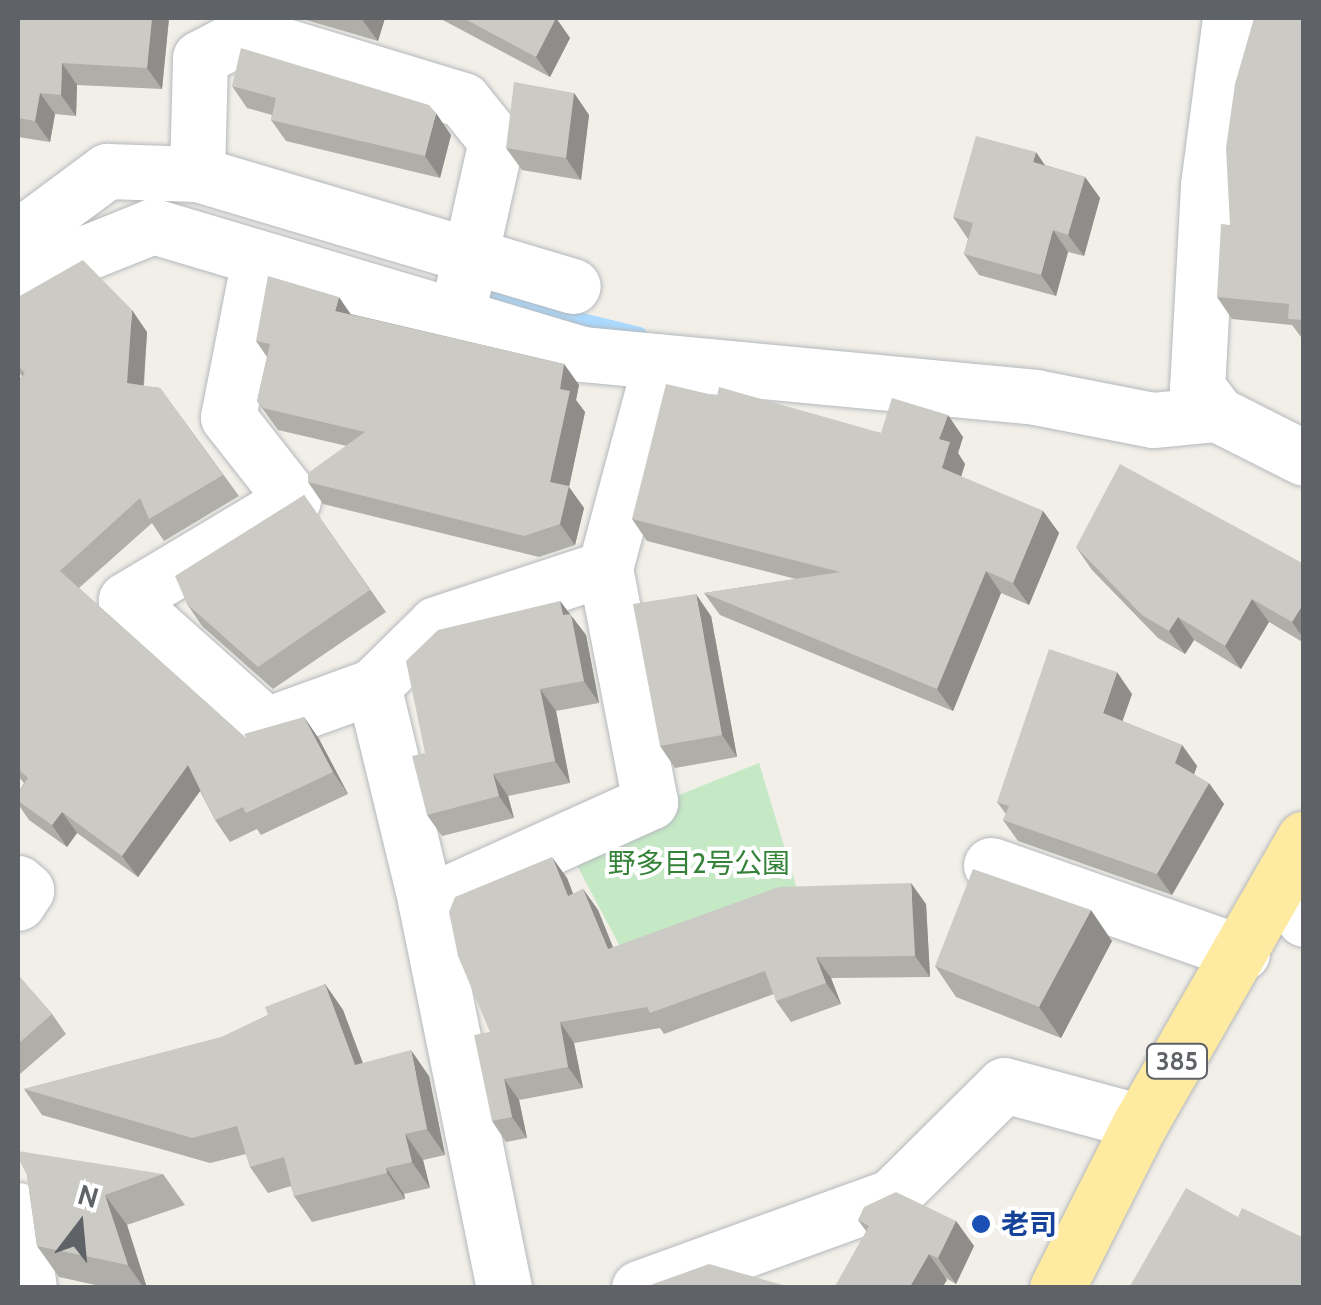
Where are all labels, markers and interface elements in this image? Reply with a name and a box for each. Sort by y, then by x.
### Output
park label: 野多目2号公園 [608,846,790,880]
road number: 385 [1144,1041,1210,1081]
north arrow [30,1175,130,1275]
text: N [74,1177,102,1215]
place label: 老司 [1001,1207,1057,1241]
marker: 老司 [970,1213,992,1235]

